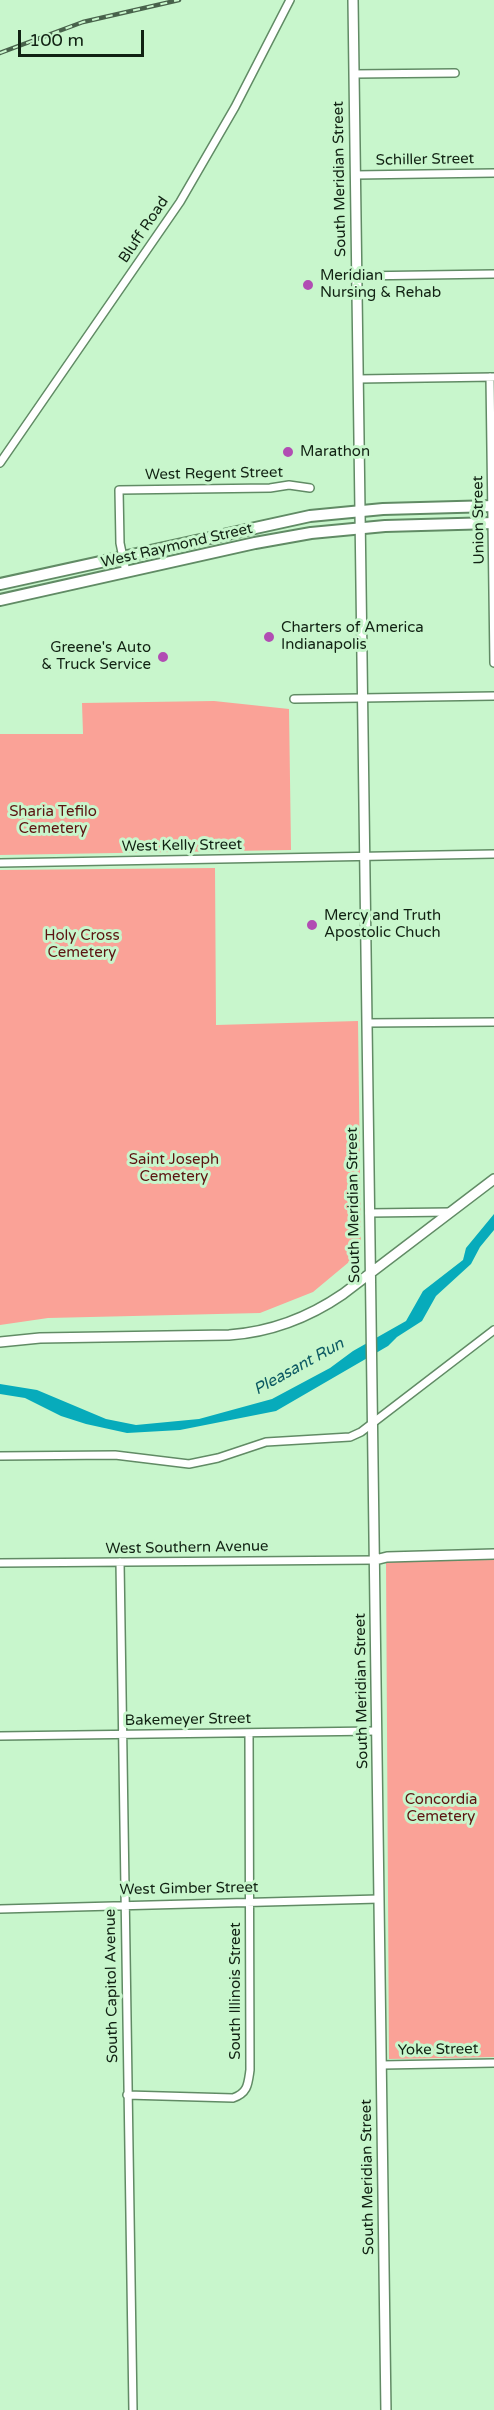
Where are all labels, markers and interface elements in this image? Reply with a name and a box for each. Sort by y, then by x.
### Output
scale bar [21,18,147,56]
text: 100 m [29,29,84,51]
street label: South Meridian Street [330,101,350,257]
street label: Schiller Street [376,150,474,170]
street label: Bluff Road [115,193,173,267]
place label: Meridian Nursing & Rehab [320,267,441,302]
marker: Meridian Nursing & Rehab [301,278,315,292]
place label: Marathon [300,443,370,461]
marker: Marathon [281,445,295,459]
street label: West Regent Street [145,464,283,484]
street label: Union Street [469,475,489,565]
street label: West Raymond Street [99,520,255,572]
place label: Charters of America Indianapolis [281,619,424,654]
marker: Charters of America Indianapolis [262,630,276,644]
place label: Greene's Auto & Truck Service [41,639,151,674]
marker: Greene's Auto & Truck Service [156,650,170,664]
park label: Sharia Tefilo Cemetery [9,803,97,838]
street label: West Kelly Street [122,836,242,856]
place label: Mercy and Truth Apostolic Chuch [324,907,441,942]
marker: Mercy and Truth Apostolic Chuch [305,918,319,932]
park label: Holy Cross Cemetery [44,927,120,962]
street label: South Meridian Street [344,1127,364,1283]
park label: Saint Joseph Cemetery [129,1151,219,1186]
water label: Pleasant Run [251,1334,347,1400]
street label: West Southern Avenue [105,1538,269,1558]
street label: South Meridian Street [352,1613,372,1769]
street label: Bakemeyer Street [125,1710,251,1730]
park label: Concordia Cemetery [405,1791,477,1826]
street label: West Gimber Street [119,1879,259,1899]
street label: South Capitol Avenue [102,1909,122,2063]
street label: South Illinois Street [227,1922,245,2060]
street label: Yoke Street [397,2040,479,2060]
street label: South Meridian Street [358,2099,378,2255]

